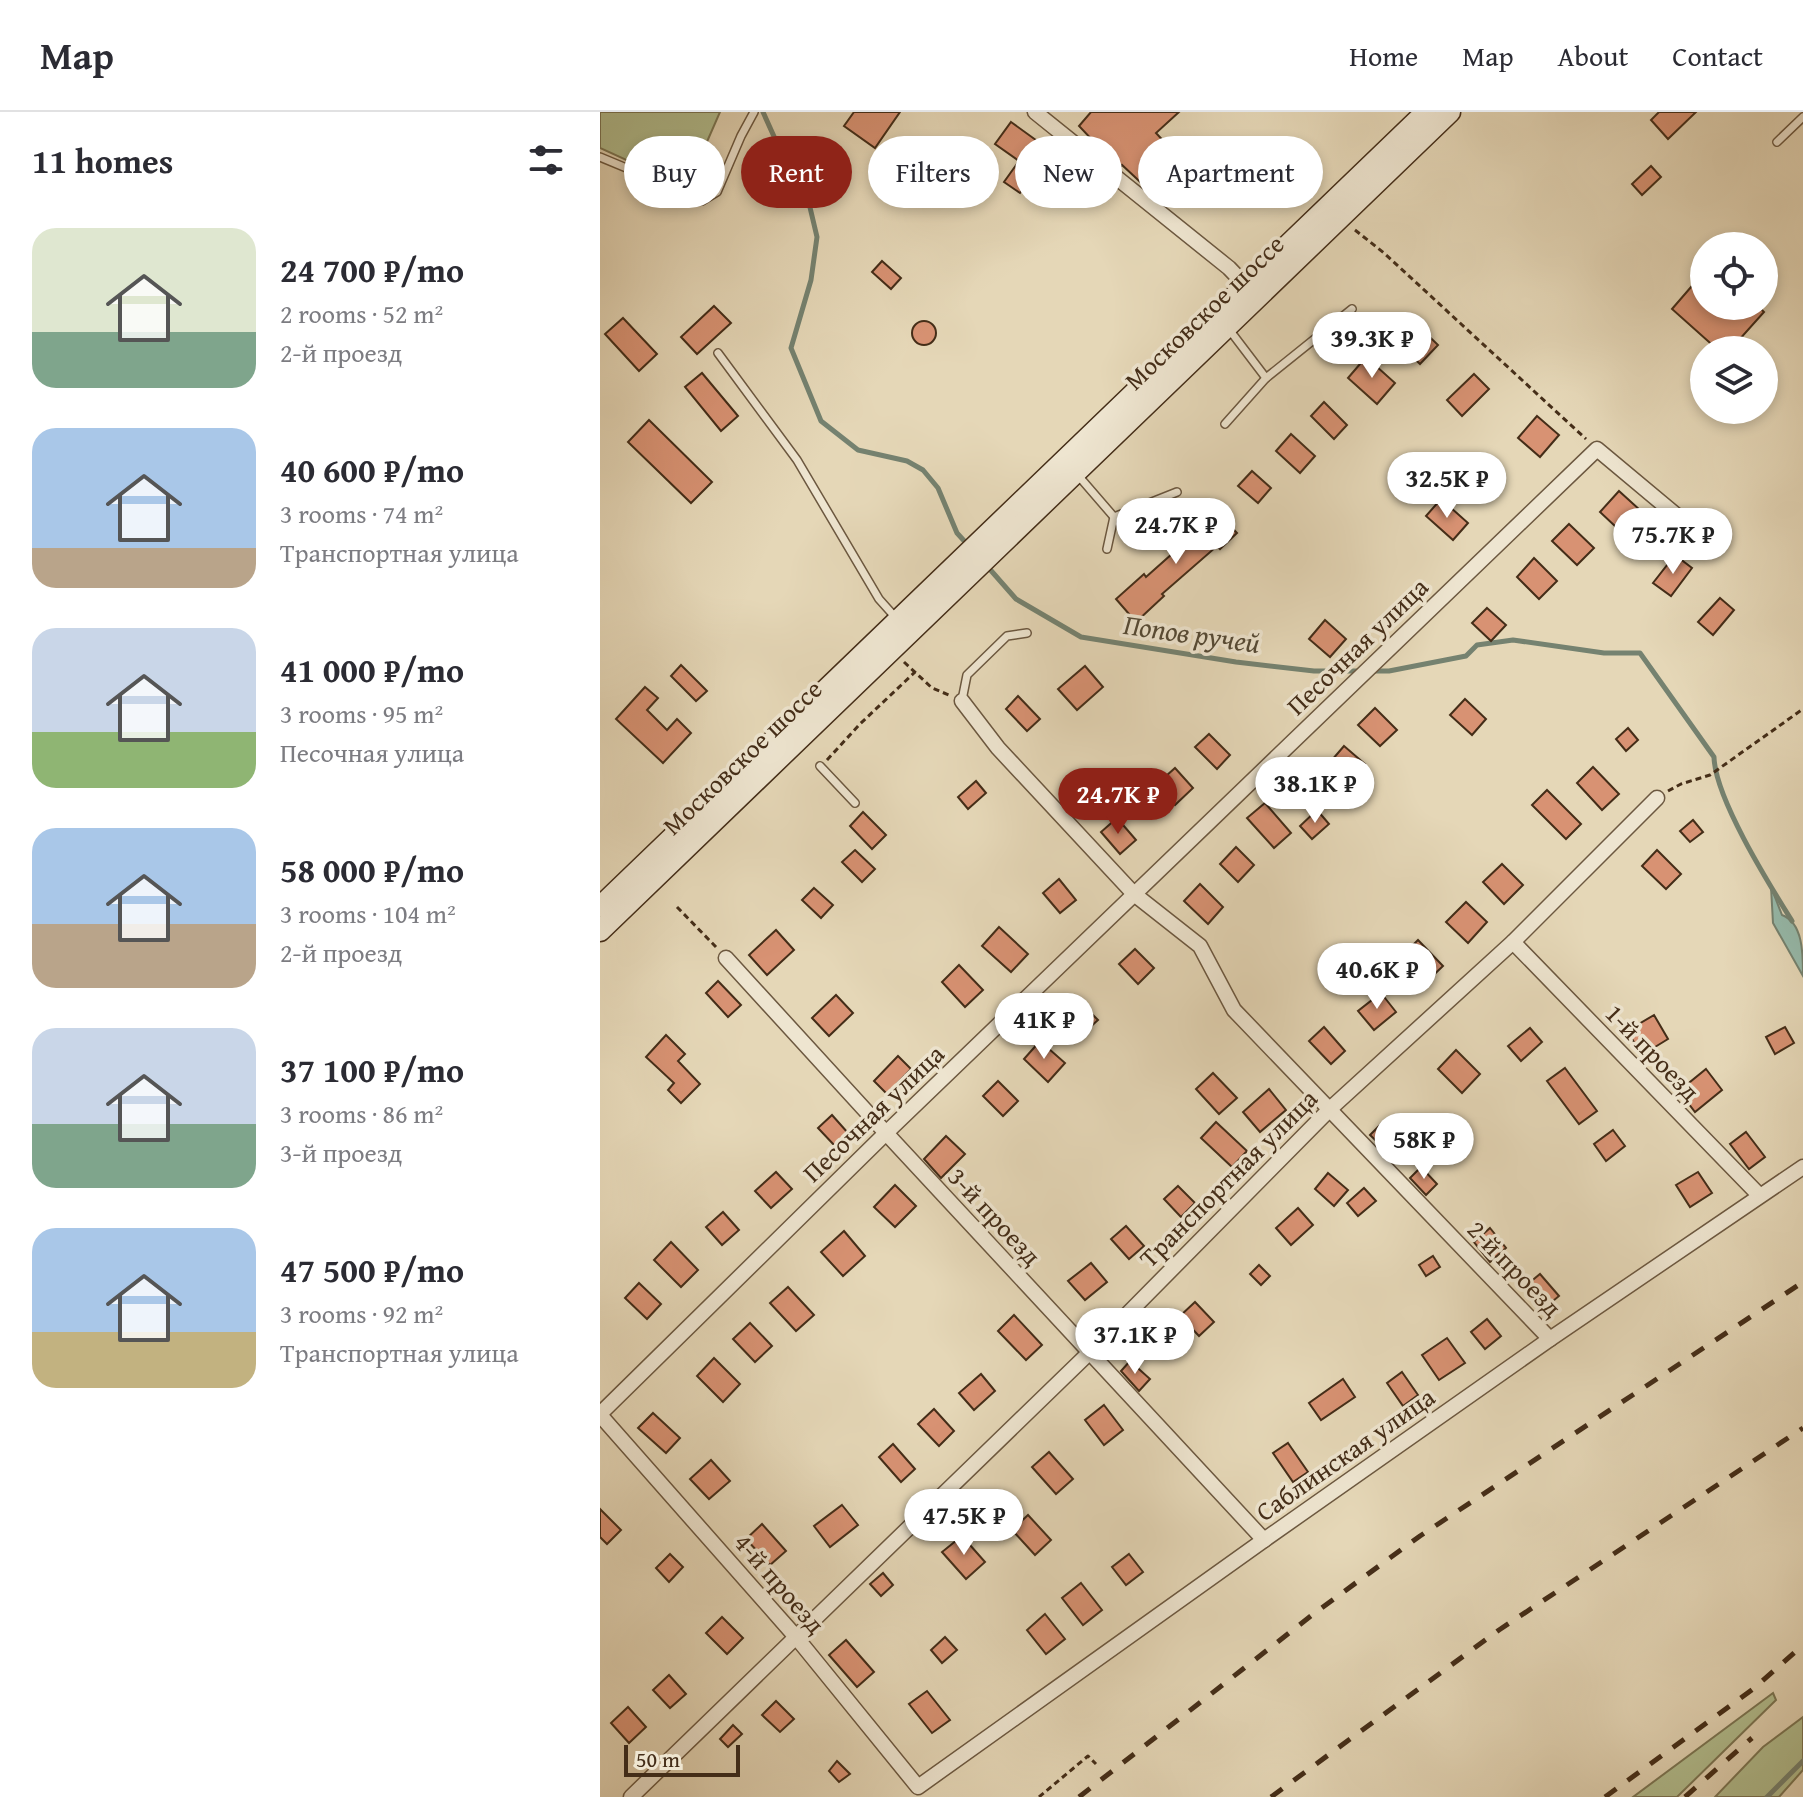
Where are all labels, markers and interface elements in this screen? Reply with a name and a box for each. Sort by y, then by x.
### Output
text: Map [40,27,114,83]
text: Home [1349,35,1418,76]
text: Map [1462,35,1514,76]
text: About [1558,35,1628,76]
text: Contact [1672,35,1763,76]
text: 11 homes [32,136,173,185]
chip: Buy [624,136,725,208]
chip: Rent [741,136,852,208]
chip: Filters [868,136,999,208]
chip: New [1015,136,1122,208]
chip: Apartment [1138,136,1323,208]
icon: filters [524,138,568,182]
street label: Московское шоссе [1115,225,1293,399]
map controls [1690,232,1778,424]
button: locate [1690,232,1778,320]
text: 24 700 ₽/mo [280,245,464,294]
icon: home [96,260,192,356]
text: 2 rooms · 52 m² [280,294,443,333]
pin: 39.3K ₽ [1298,312,1446,380]
text: 39.3K ₽ [1330,318,1414,357]
text: 2-й проезд [280,333,402,372]
button: layers [1690,336,1778,424]
text: 40 600 ₽/mo [280,445,464,494]
pin: 32.5K ₽ [1373,452,1521,520]
text: 32.5K ₽ [1405,458,1489,497]
icon: home [96,460,192,556]
text: 3 rooms · 74 m² [280,494,443,533]
pin: 24.7K ₽ [1102,498,1250,566]
text: 24.7K ₽ [1134,504,1218,543]
pin: 75.7K ₽ [1599,508,1747,576]
text: 75.7K ₽ [1631,514,1715,553]
text: Транспортная улица [280,533,519,572]
street label: Песочная улица [1277,568,1437,724]
water label: Попов ручей [1121,603,1263,663]
text: 41 000 ₽/mo [280,645,464,694]
icon: home [96,660,192,756]
street label: Московское шоссе [653,670,831,844]
text: 3 rooms · 95 m² [280,694,443,733]
text: Песочная улица [280,733,464,772]
pin: 38.1K ₽ [1241,757,1389,825]
text: 38.1K ₽ [1273,763,1357,802]
pin: 24.7K ₽ [1044,768,1192,836]
text: 24.7K ₽ [1076,774,1160,813]
text: 58 000 ₽/mo [280,845,464,894]
icon: home [96,860,192,956]
text: 3 rooms · 104 m² [280,894,456,933]
text: 2-й проезд [280,933,402,972]
pin: 40.6K ₽ [1303,943,1451,1011]
text: 40.6K ₽ [1335,949,1419,988]
pin: 41K ₽ [988,993,1100,1061]
street label: 1-й проезд [1597,994,1709,1110]
text: 41K ₽ [1013,999,1075,1038]
street label: Песочная улица [793,1035,953,1191]
text: 37 100 ₽/mo [280,1045,464,1094]
icon: home [96,1060,192,1156]
street label: Транспортная улица [1130,1079,1327,1276]
text: 3 rooms · 86 m² [280,1094,443,1133]
pin: 58K ₽ [1368,1113,1480,1181]
text: 58K ₽ [1393,1119,1455,1158]
text: 3-й проезд [280,1133,402,1172]
street label: 3-й проезд [939,1158,1051,1274]
street label: 2-й проезд [1459,1210,1571,1326]
text: 47 500 ₽/mo [280,1245,464,1294]
icon: home [96,1260,192,1356]
text: 3 rooms · 92 m² [280,1294,443,1333]
pin: 37.1K ₽ [1061,1308,1209,1376]
text: 37.1K ₽ [1093,1314,1177,1353]
text: Транспортная улица [280,1333,519,1372]
street label: Саблинская улица [1247,1377,1443,1531]
pin: 47.5K ₽ [890,1489,1038,1557]
text: 47.5K ₽ [922,1495,1006,1534]
street label: 4-й проезд [725,1524,835,1642]
scale bar [624,1741,740,1777]
text: 50 m [636,1743,680,1775]

